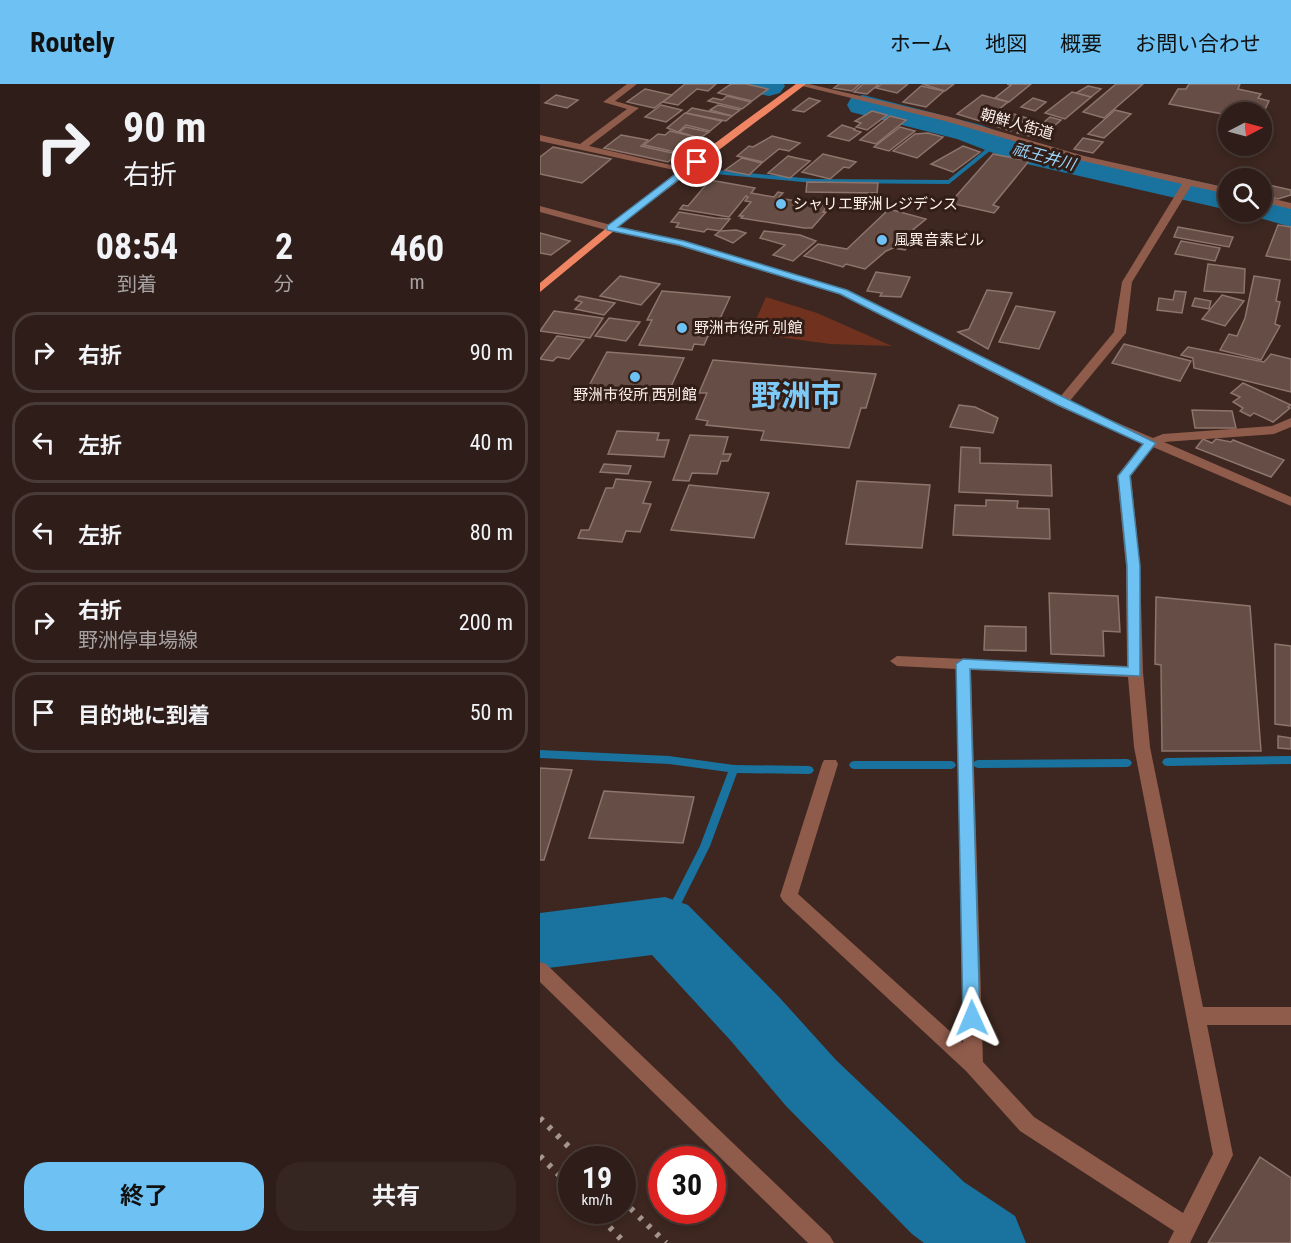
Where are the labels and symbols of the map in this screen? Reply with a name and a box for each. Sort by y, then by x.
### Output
north arrow [1218,102,1272,156]
street label: 朝鮮人街道 [978,105,1056,143]
pin [671,136,722,187]
water label: 祇王井川 [1010,139,1079,174]
place label: シャリエ野洲レジデンス [793,195,958,213]
marker: シャリエ野洲レジデンス [774,197,788,211]
place label: 風異音素ビル [894,231,984,249]
marker: 風異音素ビル [875,233,889,247]
place label: 野洲市役所 別館 [694,319,802,337]
marker: 野洲市役所 別館 [675,321,689,335]
marker: 野洲市役所 西別館 [628,370,642,384]
district label: 野洲市 [751,378,841,413]
place label: 野洲市役所 西別館 [573,386,697,404]
position arrow [940,986,1004,1050]
speed limit sign: 30 [648,1146,726,1224]

